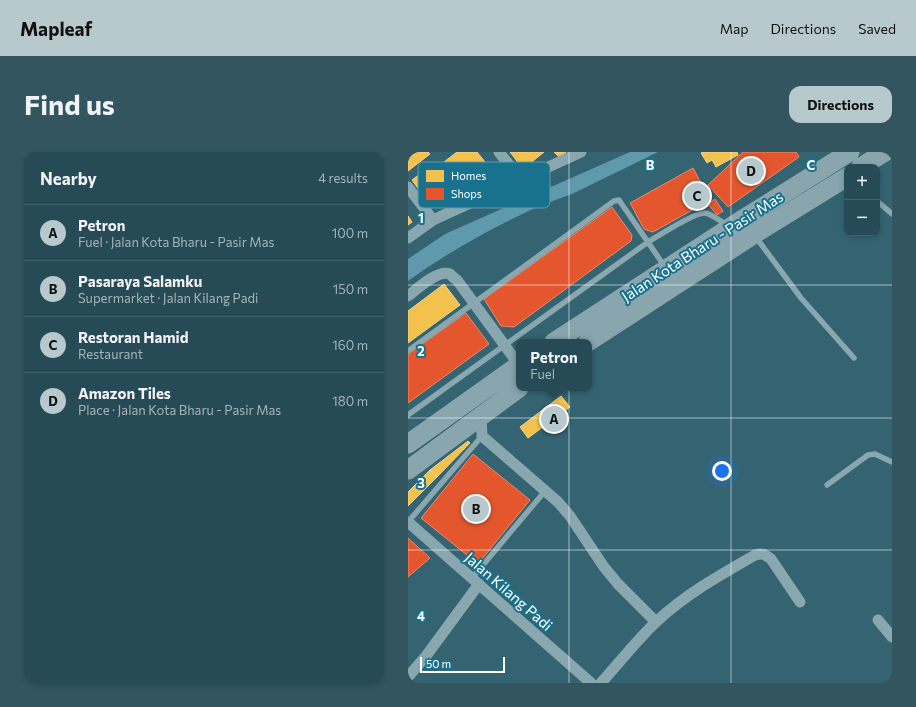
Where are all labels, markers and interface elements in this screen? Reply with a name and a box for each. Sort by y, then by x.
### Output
text: Mapleaf [20,17,92,40]
text: Map [720,20,749,37]
text: Directions [771,20,836,37]
text: Saved [858,20,896,37]
button: Directions [789,86,892,123]
text: Find us [24,87,115,121]
pin: D [738,156,764,186]
text: B [646,157,655,173]
text: C [807,157,816,173]
legend [418,162,550,208]
map controls [844,164,880,236]
button: + [844,164,880,200]
text: Nearby [40,168,97,189]
text: Homes [451,169,486,182]
text: 4 results [318,170,368,186]
pin: C [684,181,710,211]
text: Shops [451,187,482,200]
street label: Jalan Kota Bharu - Pasir Mas [618,187,786,305]
button: − [844,200,880,236]
text: 1 [418,210,424,226]
text: Petron [78,216,125,234]
text: A [48,225,58,241]
text: 100 m [332,225,368,241]
text: Fuel · Jalan Kota Bharu - Pasir Mas [78,234,274,250]
text: Pasaraya Salamku [78,272,202,290]
text: B [49,281,57,297]
text: 150 m [333,281,368,297]
text: Supermarket · Jalan Kilang Padi [78,290,258,306]
text: Restoran Hamid [78,328,189,346]
text: C [49,337,57,353]
text: 160 m [332,337,368,353]
popup [516,339,592,391]
text: 2 [417,343,425,359]
text: Restaurant [78,346,143,362]
text: Petron [530,348,578,366]
text: Fuel [530,366,555,382]
text: Amazon Tiles [78,384,171,402]
text: D [48,393,58,409]
text: 180 m [332,393,368,409]
text: Place · Jalan Kota Bharu - Pasir Mas [78,402,281,418]
pin: A [541,404,567,434]
your location [712,461,732,481]
text: 3 [417,475,425,491]
pin: B [463,494,489,524]
street label: Jalan Kilang Padi [461,548,557,634]
text: 4 [417,608,425,624]
scale bar [420,655,505,674]
text: 50 m [426,657,451,670]

